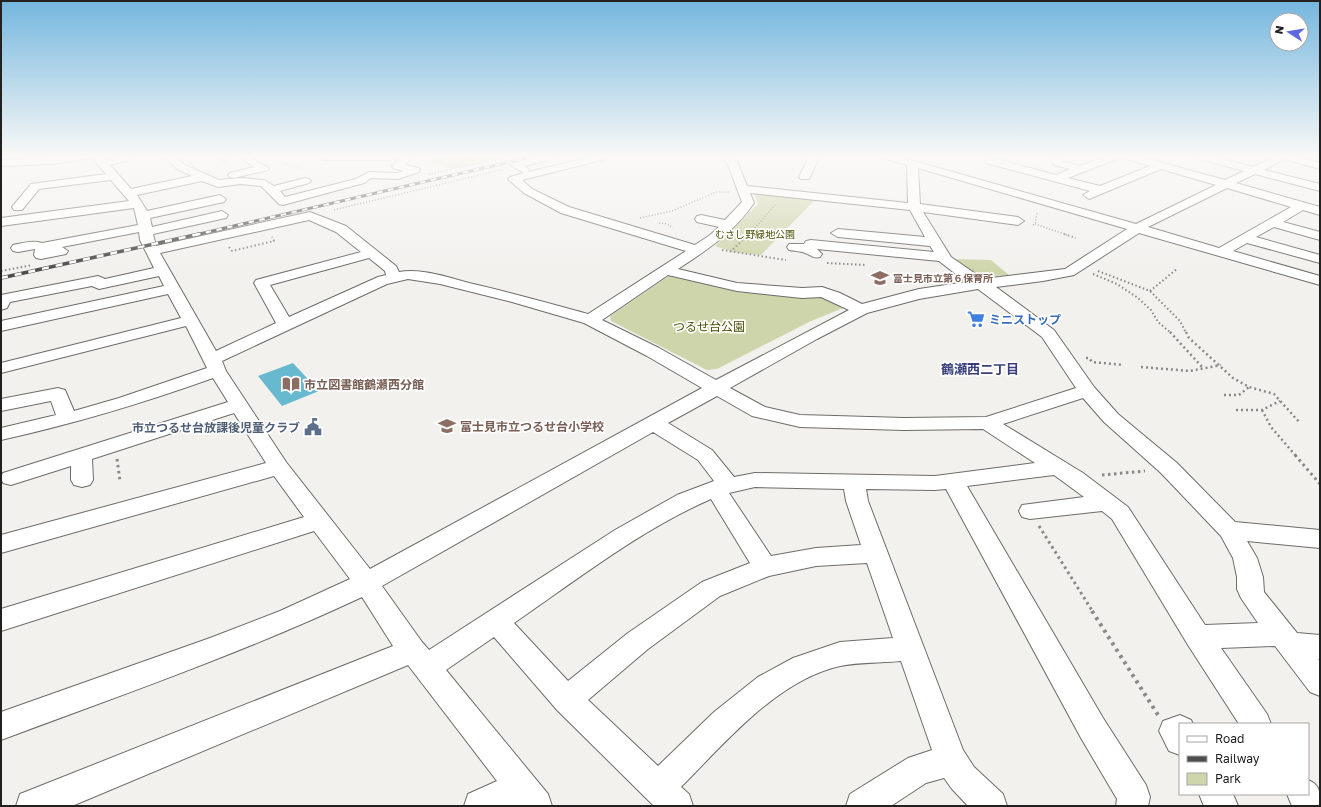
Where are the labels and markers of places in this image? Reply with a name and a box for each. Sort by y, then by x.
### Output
school or university icon: 富士見市立第６保育所 [870,268,890,288]
place label: 富士見市立第６保育所 [893,272,993,284]
supermarket icon: ミニストップ [966,309,986,329]
place label: ミニストップ [989,312,1061,327]
library icon: 市立図書館鶴瀬西分館 [281,374,301,394]
place label: 市立図書館鶴瀬西分館 [304,377,424,392]
school or university icon: 富士見市立つるせ台小学校 [437,416,457,436]
public building icon: 市立つるせ台放課後児童クラブ [303,417,323,437]
place label: 富士見市立つるせ台小学校 [460,419,604,434]
place label: 市立つるせ台放課後児童クラブ [132,420,300,435]

